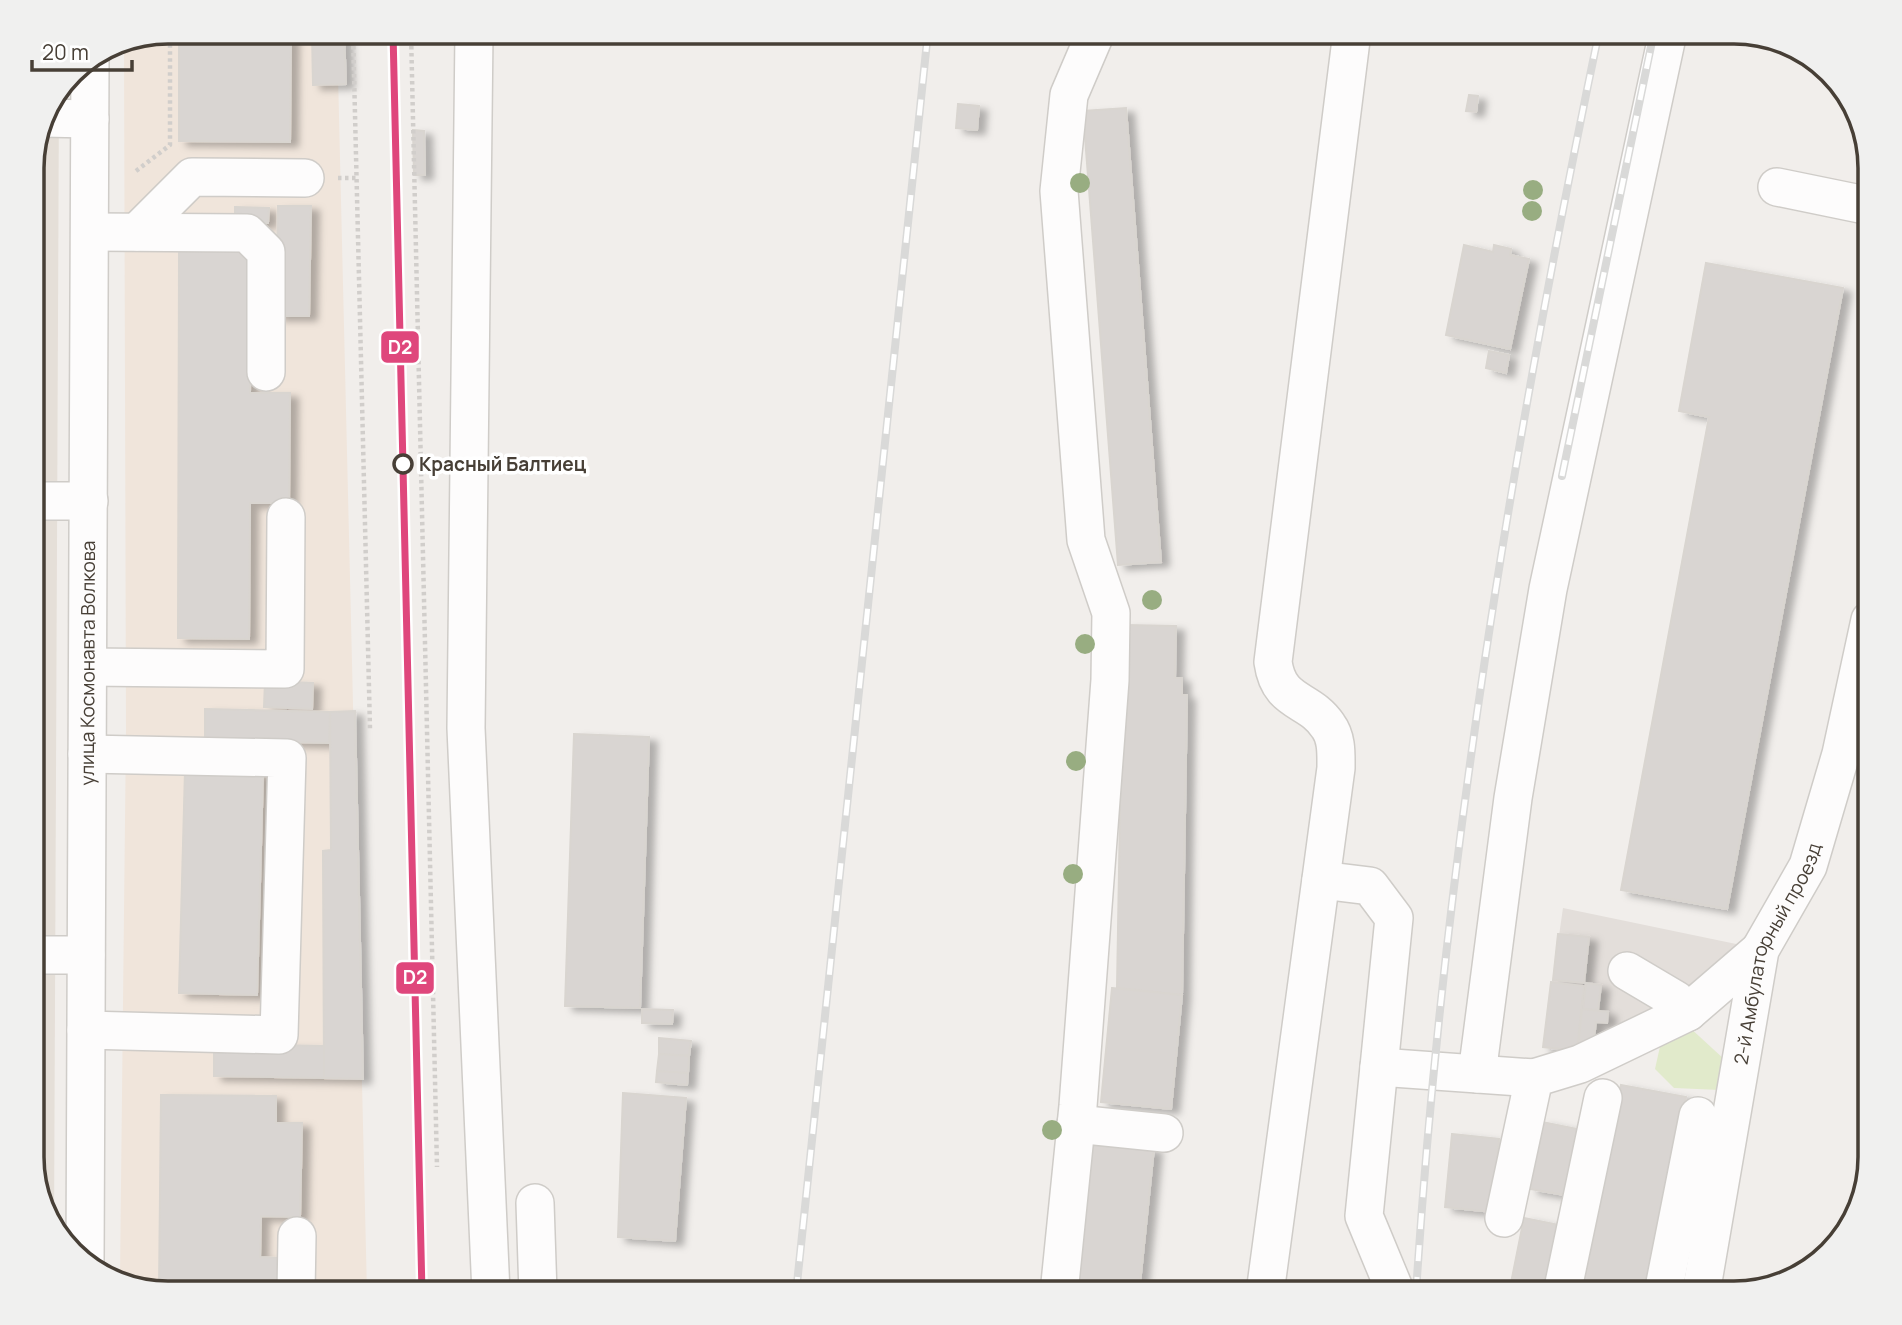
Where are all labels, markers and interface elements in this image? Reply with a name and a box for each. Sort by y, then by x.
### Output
scale bar [32,28,131,72]
text: 20 m [42,38,89,66]
line badge: D2 [380,330,420,364]
text: D2 [388,334,412,360]
place label: Красный Балтиец [419,451,587,477]
marker: Красный Балтиец [393,454,413,474]
street label: улица Космонавта Волкова [74,540,101,786]
street label: 2-й Амбулаторный проезд [1728,840,1827,1067]
line badge: D2 [395,961,435,995]
text: D2 [403,964,427,990]

